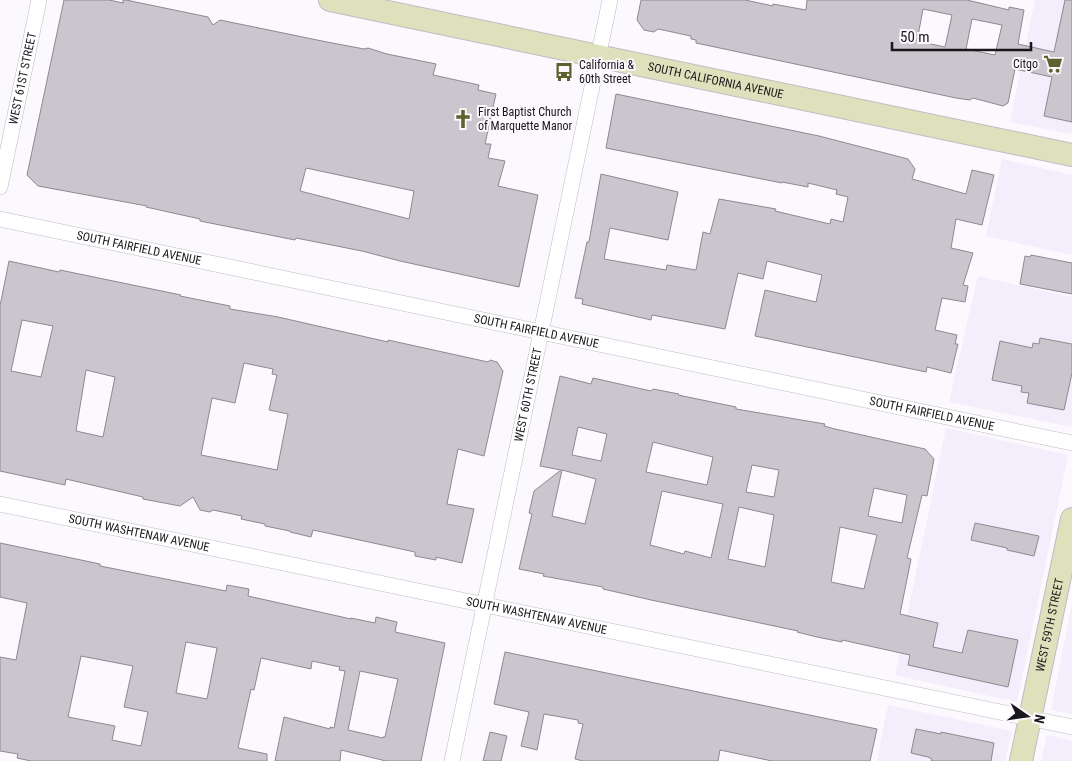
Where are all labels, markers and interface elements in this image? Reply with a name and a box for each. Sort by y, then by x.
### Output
scale bar [892,20,1031,52]
text: 50 m [900,28,930,46]
street label: WEST 61ST STREET [6,31,39,126]
supermarket icon: Citgo [1042,53,1064,75]
place label: Citgo [1013,57,1038,71]
place label: California & 60th Street [579,58,635,86]
street label: SOUTH CALIFORNIA AVENUE [647,60,785,102]
bus stop icon: California & 60th Street [553,61,575,83]
place label: First Baptist Church of Marquette Manor [478,105,572,133]
church icon: First Baptist Church of Marquette Manor [452,108,474,130]
street label: SOUTH FAIRFIELD AVENUE [75,228,203,268]
street label: SOUTH FAIRFIELD AVENUE [473,311,600,351]
street label: WEST 60TH STREET [511,347,545,443]
street label: SOUTH FAIRFIELD AVENUE [868,394,996,434]
street label: SOUTH WASHTENAW AVENUE [67,511,211,554]
street label: WEST 59TH STREET [1033,577,1066,673]
street label: SOUTH WASHTENAW AVENUE [465,594,608,637]
north arrow [1002,691,1052,741]
text: N [1031,713,1048,725]

